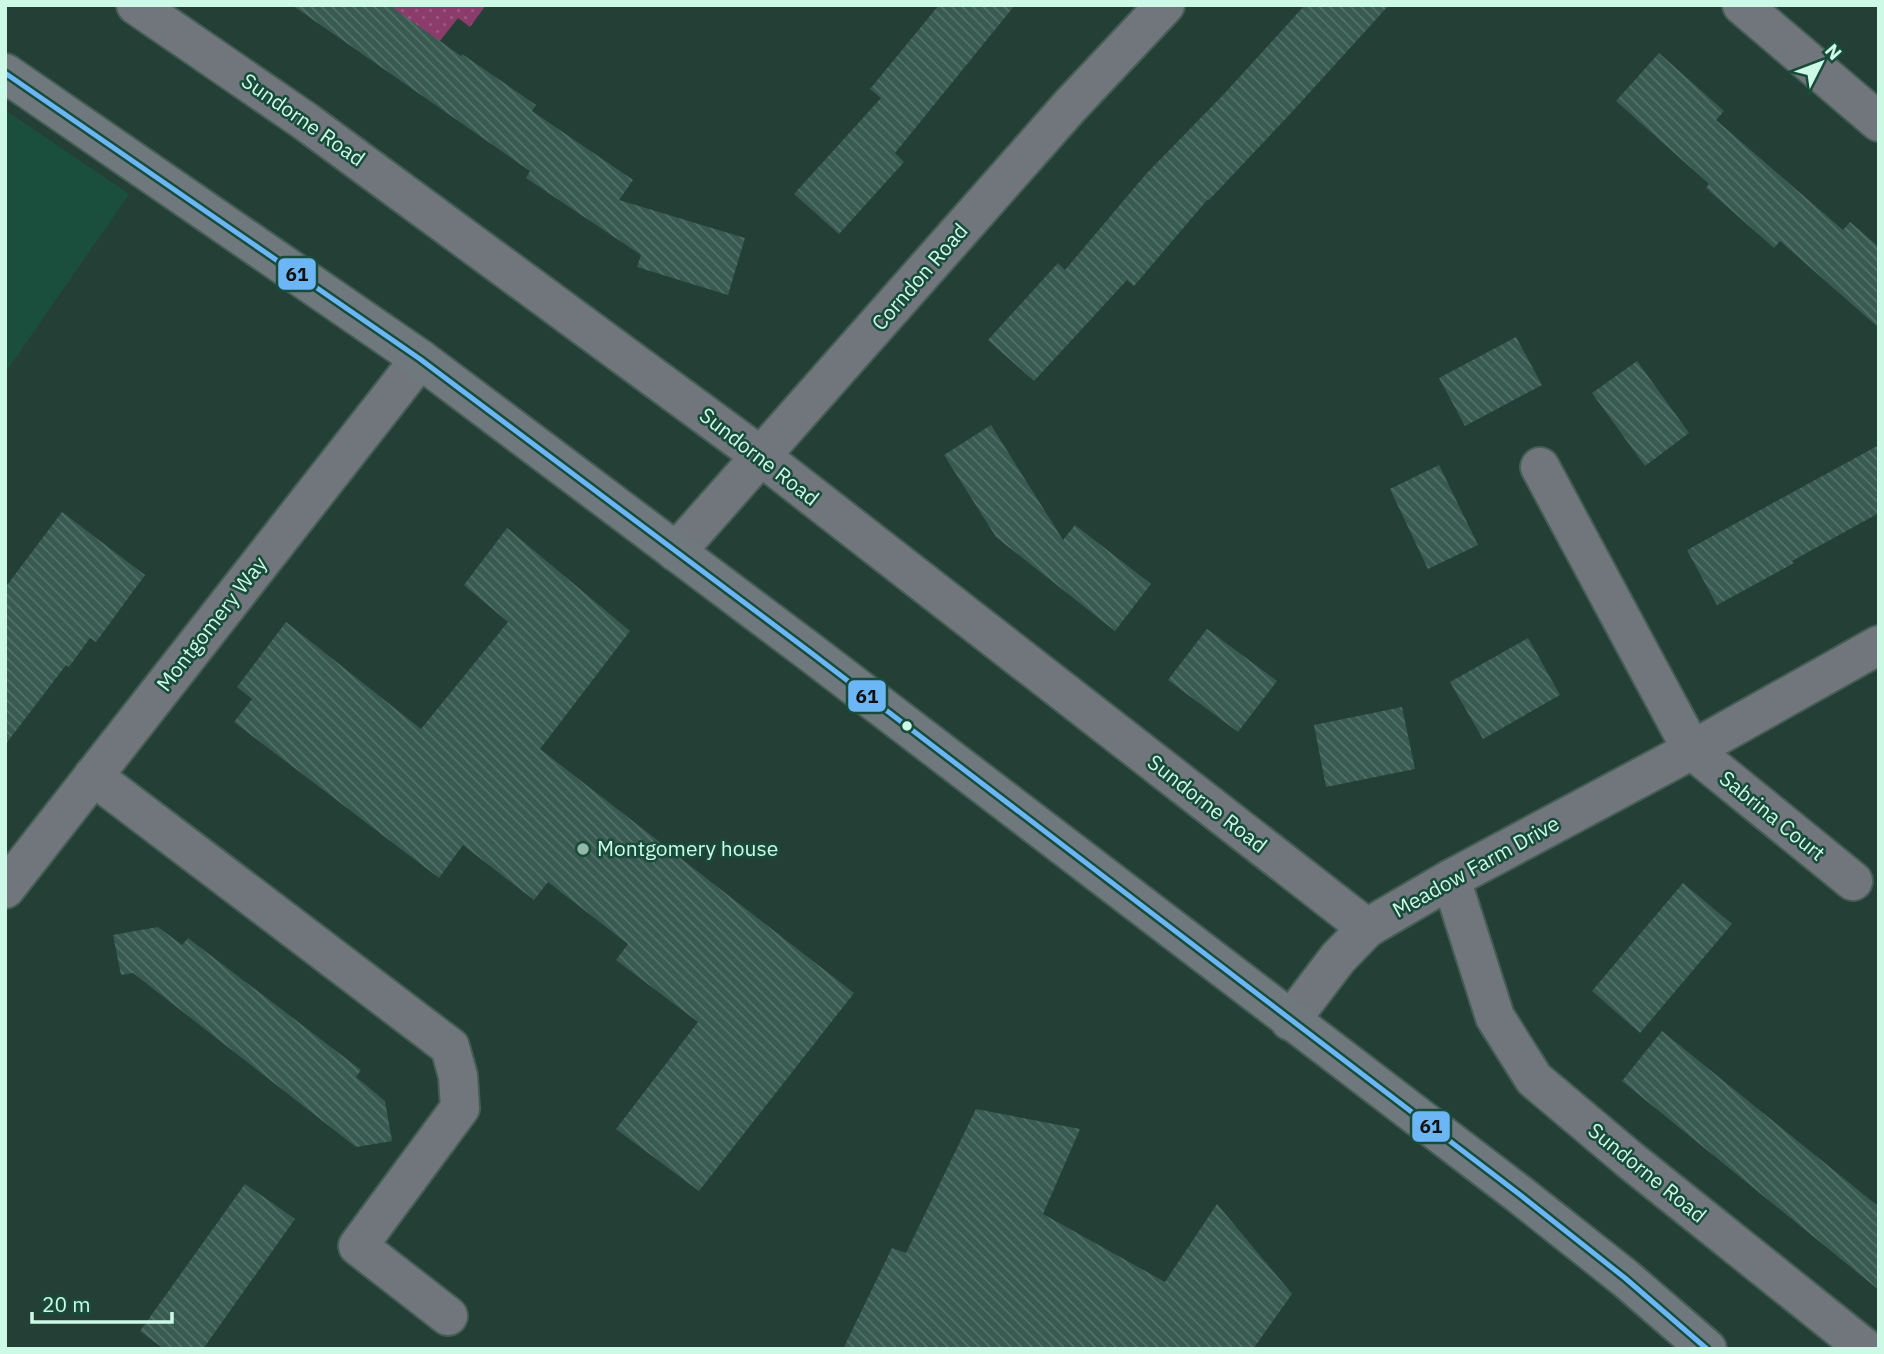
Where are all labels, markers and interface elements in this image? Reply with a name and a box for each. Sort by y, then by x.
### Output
north arrow [1786,28,1856,98]
text: N [1820,38,1847,65]
street label: Sundorne Road [236,66,371,172]
street label: Corndon Road [865,217,974,336]
line badge: 61 [277,257,317,291]
text: 61 [286,262,309,286]
street label: Sundorne Road [694,401,825,512]
street label: Montgomery Way [150,550,273,697]
line badge: 61 [847,679,887,713]
text: 61 [856,684,879,708]
unlabelled marker [900,719,914,733]
street label: Sundorne Road [1142,748,1273,859]
street label: Sabrina Court [1714,764,1831,867]
street label: Meadow Farm Drive [1387,809,1564,924]
place label: Montgomery house [597,834,778,862]
marker: Montgomery house [575,841,591,857]
line badge: 61 [1411,1110,1451,1143]
text: 61 [1420,1114,1443,1138]
street label: Sundorne Road [1583,1116,1713,1229]
scale bar [32,1280,172,1324]
text: 20 m [42,1290,91,1318]

